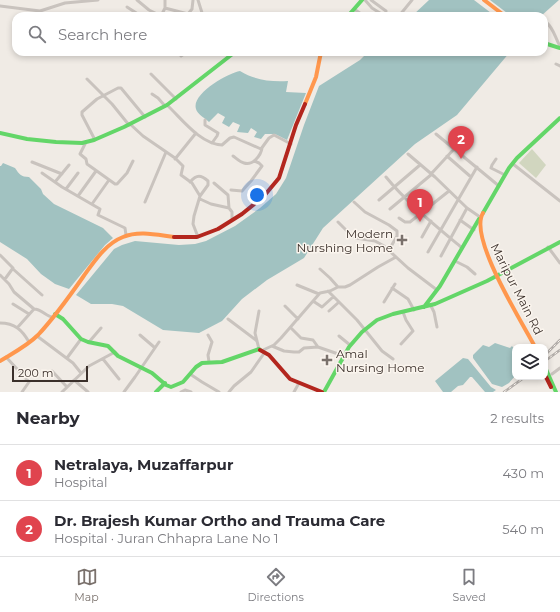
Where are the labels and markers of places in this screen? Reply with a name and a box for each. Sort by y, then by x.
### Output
pin: 2 [448,126,474,159]
pin: 1 [407,189,433,222]
place label: Modern Nurshing Home [296,226,393,255]
marker: Modern Nurshing Home [396,234,408,246]
place label: Amal Nursing Home [336,346,424,375]
marker: Amal Nursing Home [321,354,333,366]

